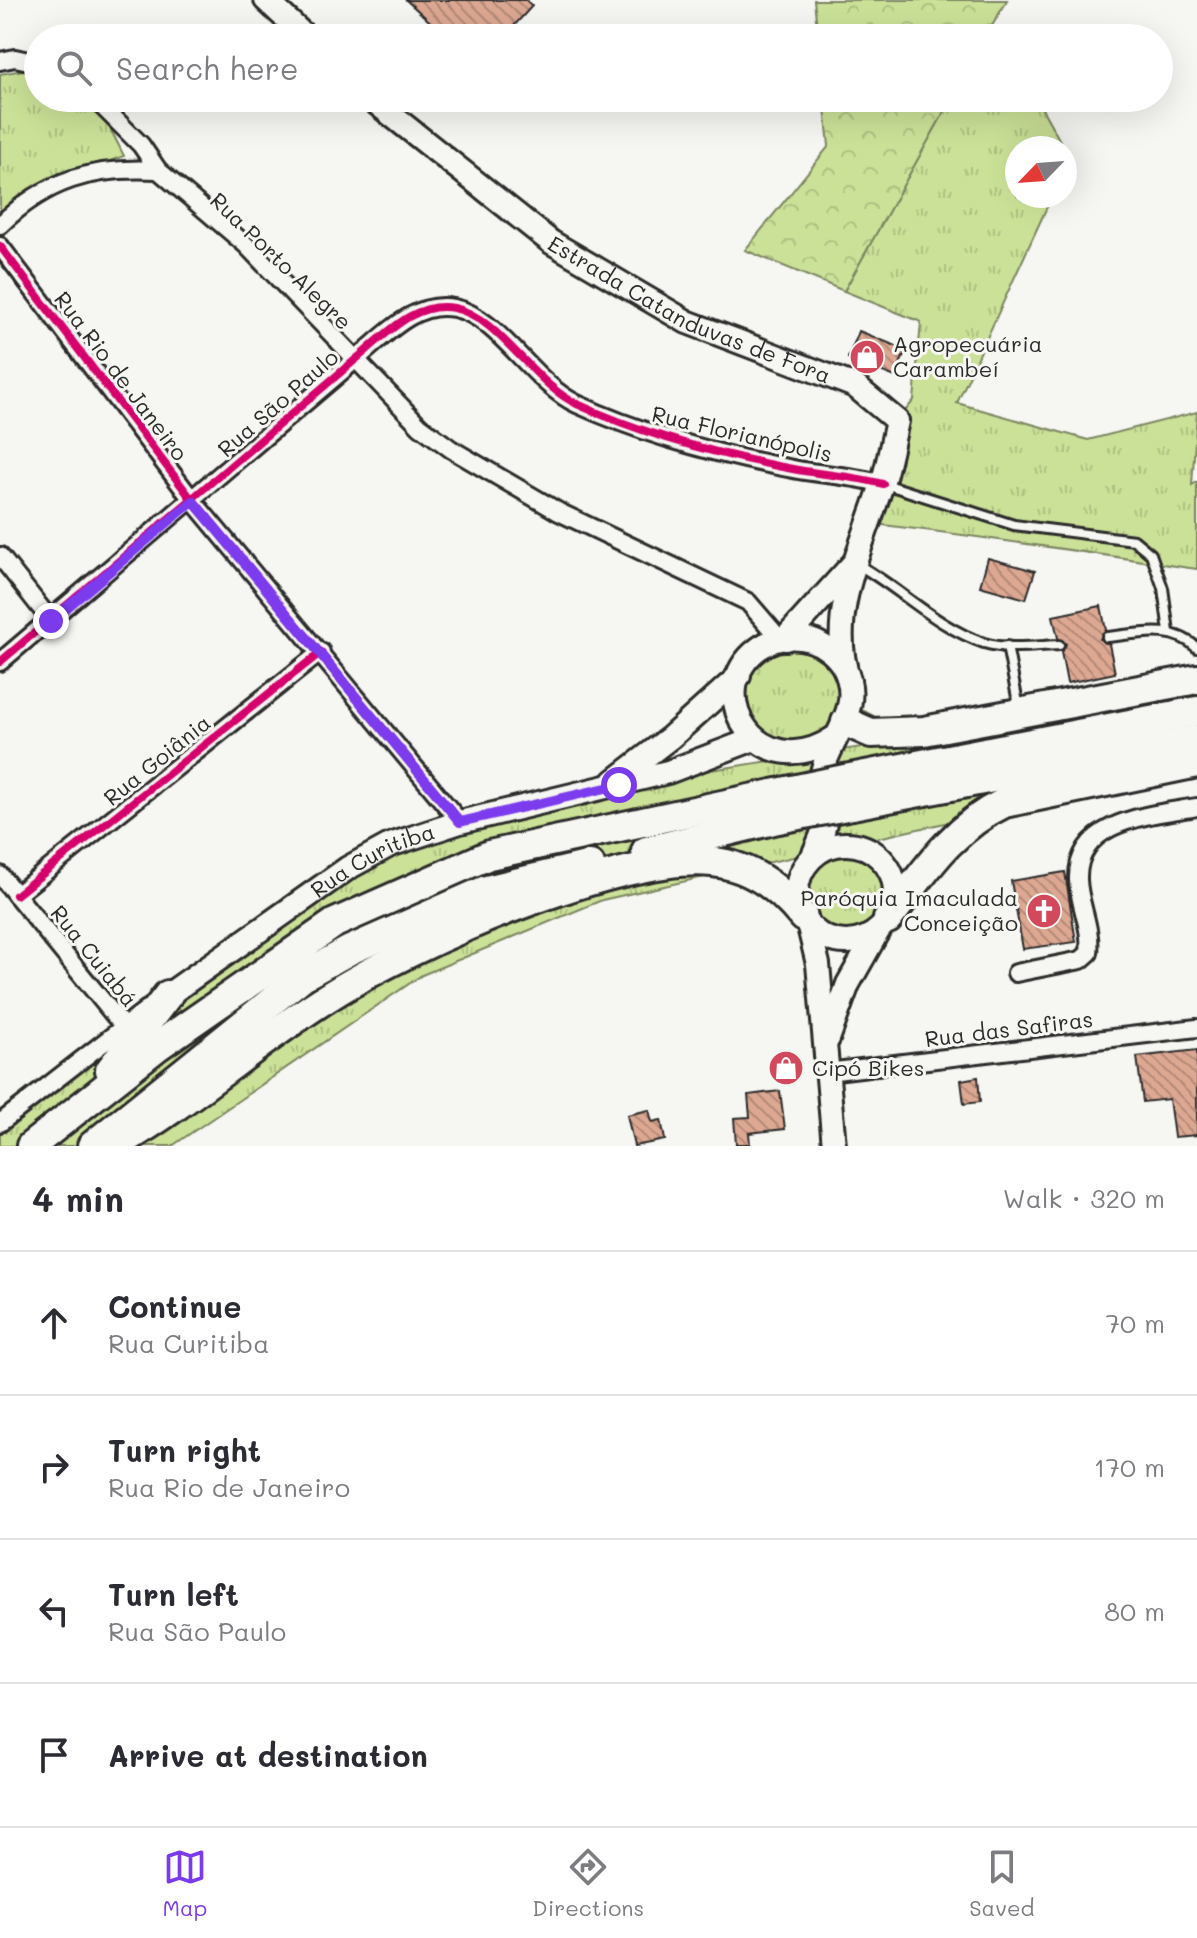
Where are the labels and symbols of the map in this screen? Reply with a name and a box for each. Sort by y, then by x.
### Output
north arrow [1005,136,1077,208]
street label: Rua Porto Alegre [204,186,358,336]
street label: Estrada Catanduvas de Fora [543,229,835,389]
street label: Rua Rio de Janeiro [48,285,195,466]
place label: Agropecuária Carambeí [893,329,1042,383]
shop icon: Agropecuária Carambeí [848,338,886,376]
street label: Rua São Paulo [211,342,344,463]
street label: Rua Florianópolis [649,399,835,468]
route end [33,603,69,639]
street label: Rua Goiânia [97,708,216,812]
route start [601,767,637,803]
street label: Rua Curitiba [305,816,438,904]
place label: Paróquia Imaculada Conceição [800,883,1018,937]
church icon: Paróquia Imaculada Conceição [1025,892,1063,930]
street label: Rua Cuiabá [44,899,144,1013]
street label: Rua das Safiras [923,1004,1095,1053]
shop icon: Cipó Bikes [767,1049,805,1087]
place label: Cipó Bikes [812,1053,925,1082]

